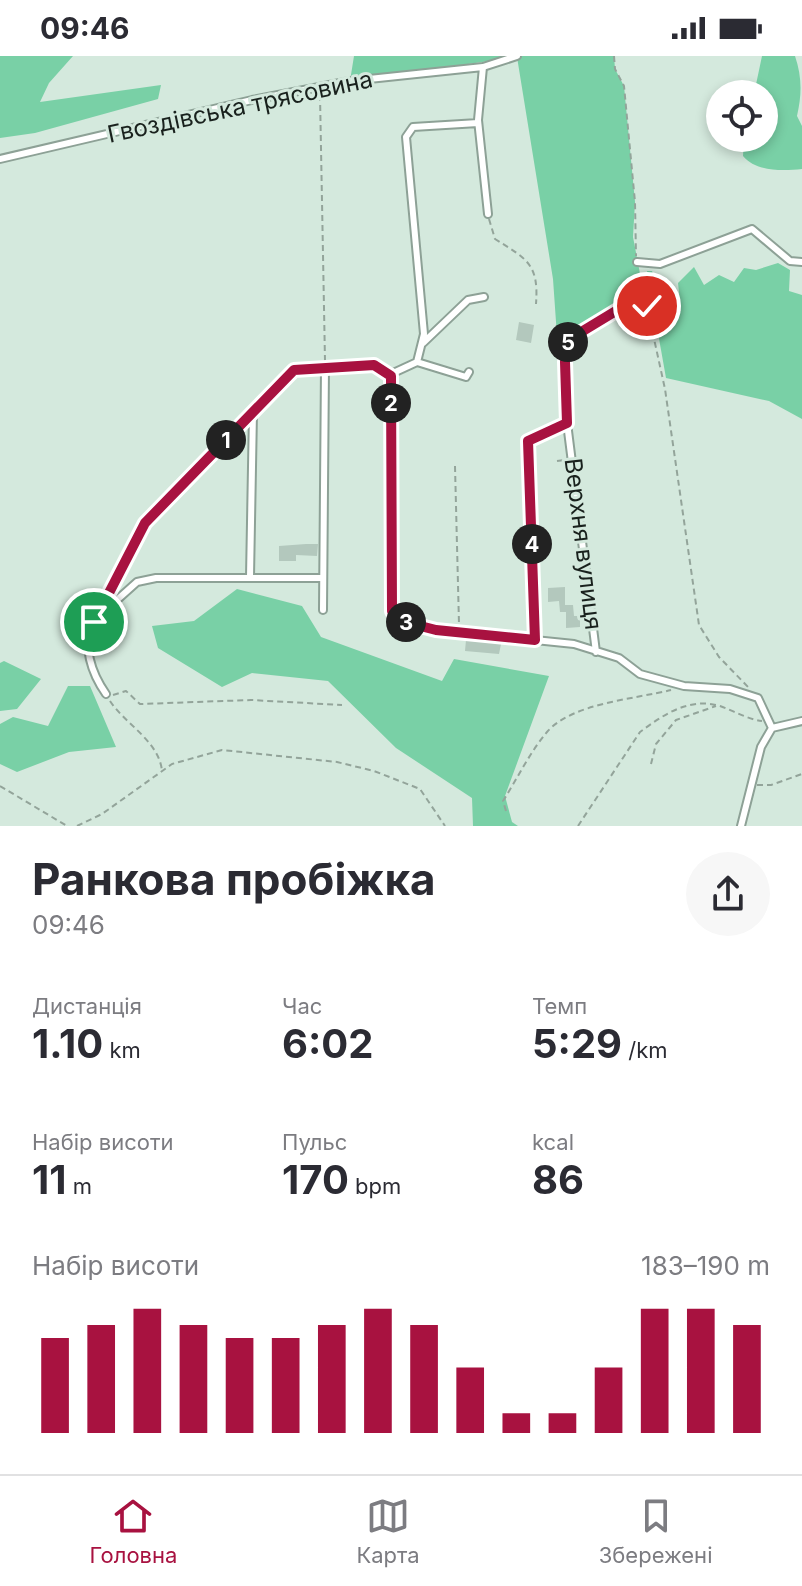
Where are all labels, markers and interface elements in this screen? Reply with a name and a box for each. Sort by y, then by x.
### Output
text: 09:46 [40,10,130,46]
street label: Гвоздівська трясовина [105,64,375,149]
map controls [706,80,778,152]
button: locate [706,80,778,152]
pin [613,272,681,340]
icon: check [625,284,669,328]
pin: 5 [548,322,588,362]
text: 5 [561,329,575,355]
pin: 2 [371,383,411,423]
text: 2 [384,390,398,416]
pin: 1 [206,420,246,460]
text: 1 [221,427,231,453]
street label: Верхня вулиця [559,456,608,631]
pin: 4 [512,524,552,564]
text: 4 [525,531,539,557]
pin [60,588,128,656]
icon: arrive [72,600,116,644]
pin: 3 [386,602,426,642]
text: 3 [399,609,413,635]
text: Ранкова пробіжка [32,852,436,906]
button: share [686,852,770,936]
text: 09:46 [32,909,105,940]
text: Дистанція [32,993,142,1019]
text: Час [282,993,322,1019]
text: Темп [532,993,587,1019]
text: 1.10 [32,1019,103,1068]
text: 6:02 [282,1019,374,1068]
text: 5:29 [532,1019,622,1068]
text: km [103,1037,141,1063]
text: /km [622,1037,668,1063]
text: Набір висоти [32,1129,174,1155]
text: Пульс [282,1129,347,1155]
text: kcal [532,1129,574,1155]
text: 11 [32,1155,67,1204]
text: 170 [282,1155,349,1204]
text: 86 [532,1155,584,1204]
text: m [67,1173,92,1199]
text: bpm [349,1173,401,1199]
text: Набір висоти [32,1250,199,1281]
text: 183–190 m [641,1250,770,1281]
tab: Головна [90,1494,177,1568]
tab: Карта [356,1494,420,1568]
tab: Збережені [599,1494,712,1568]

